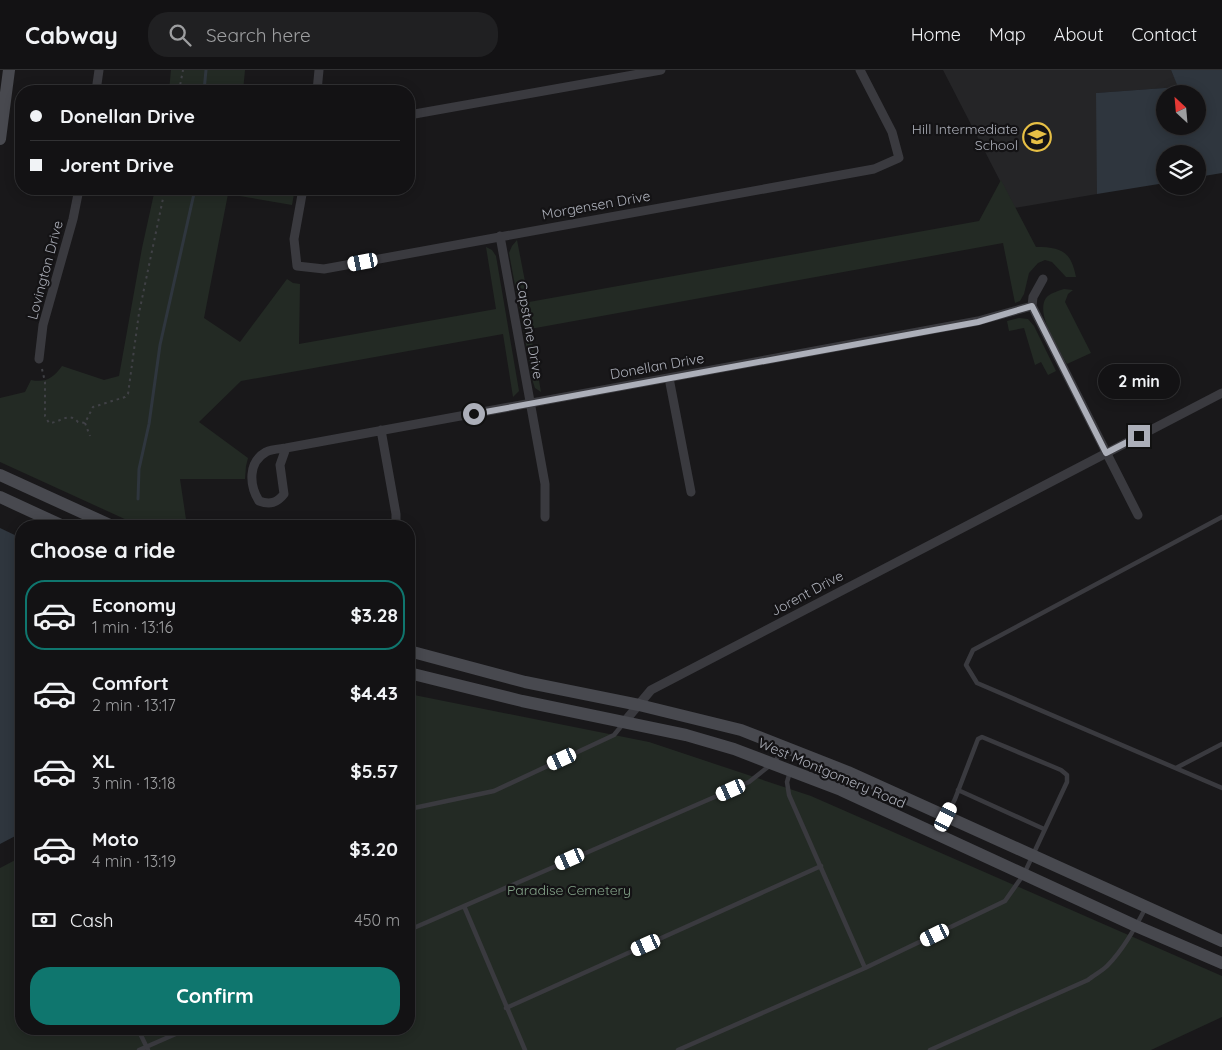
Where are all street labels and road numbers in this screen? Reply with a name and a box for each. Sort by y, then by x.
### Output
street label: Morgensen Drive [540,187,652,223]
street label: Lovington Drive [23,218,67,322]
street label: Capstone Drive [513,280,548,381]
street label: Donellan Drive [609,349,706,383]
street label: Jorent Drive [768,566,847,620]
street label: West Montgomery Road [755,734,909,812]

